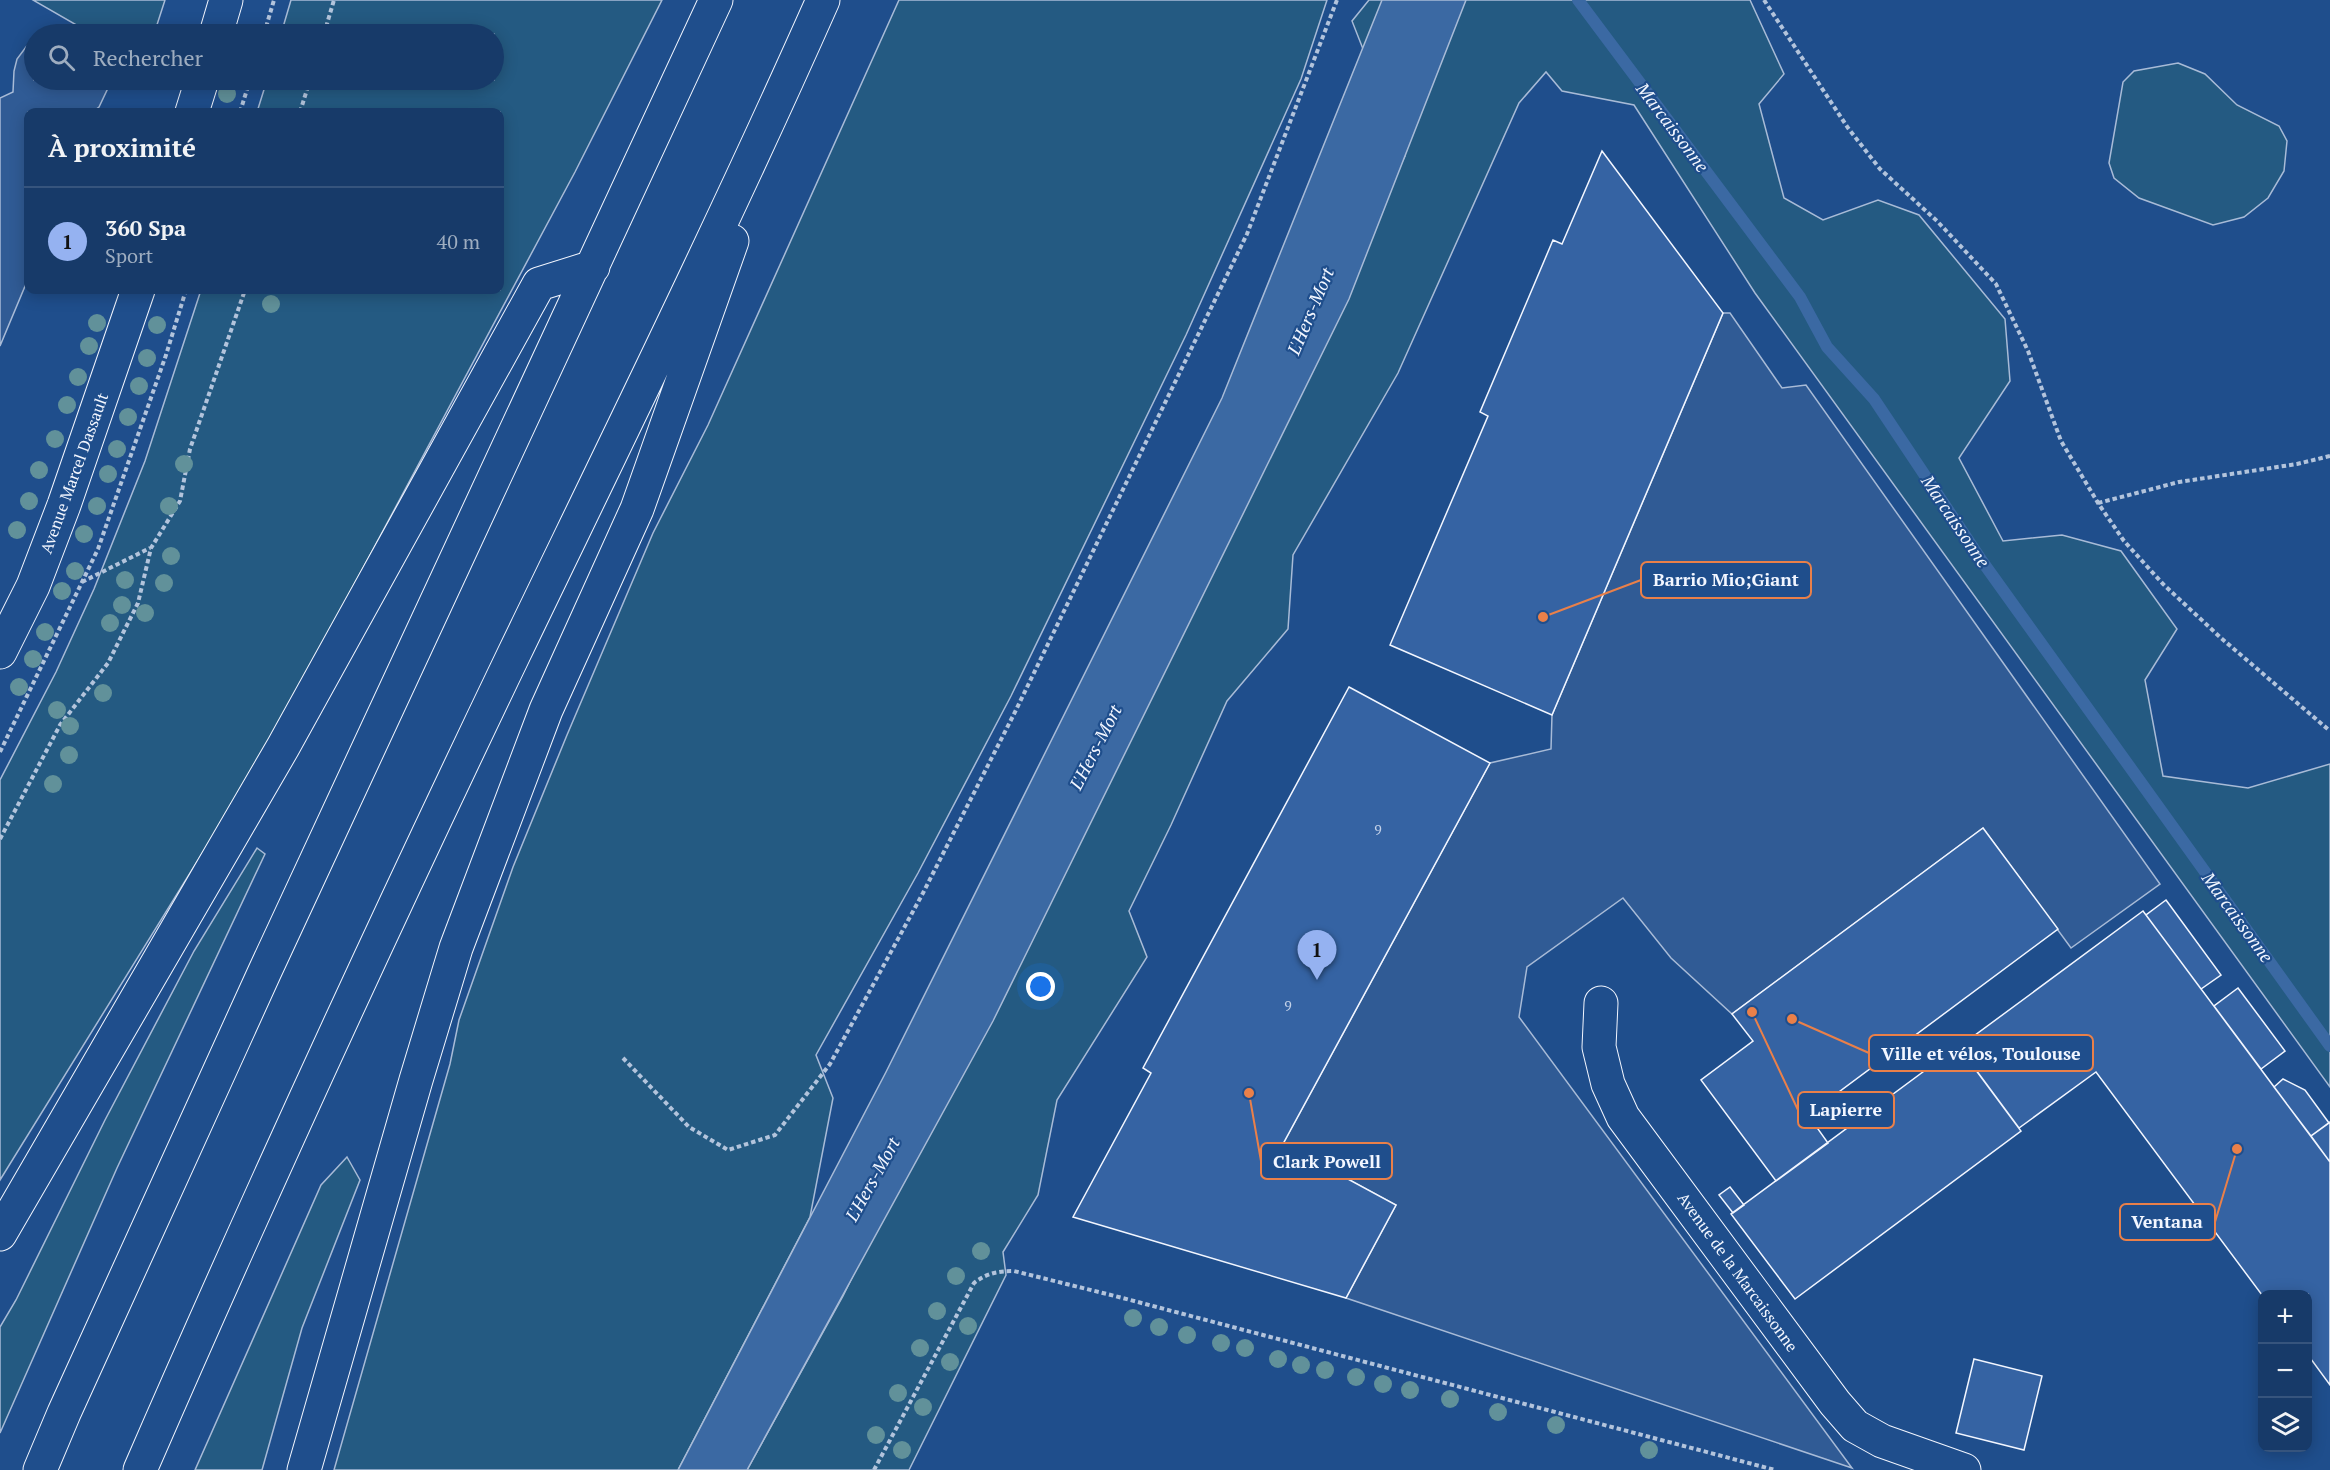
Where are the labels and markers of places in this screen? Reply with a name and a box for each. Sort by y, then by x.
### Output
callout: Barrio Mio;Giant [1641,562,1811,598]
pin: 1 [1298,930,1336,980]
callout: Ville et vélos, Toulouse [1869,1035,2093,1071]
callout: Lapierre [1798,1092,1894,1128]
callout: Clark Powell [1261,1143,1392,1179]
callout: Ventana [2120,1204,2215,1240]

